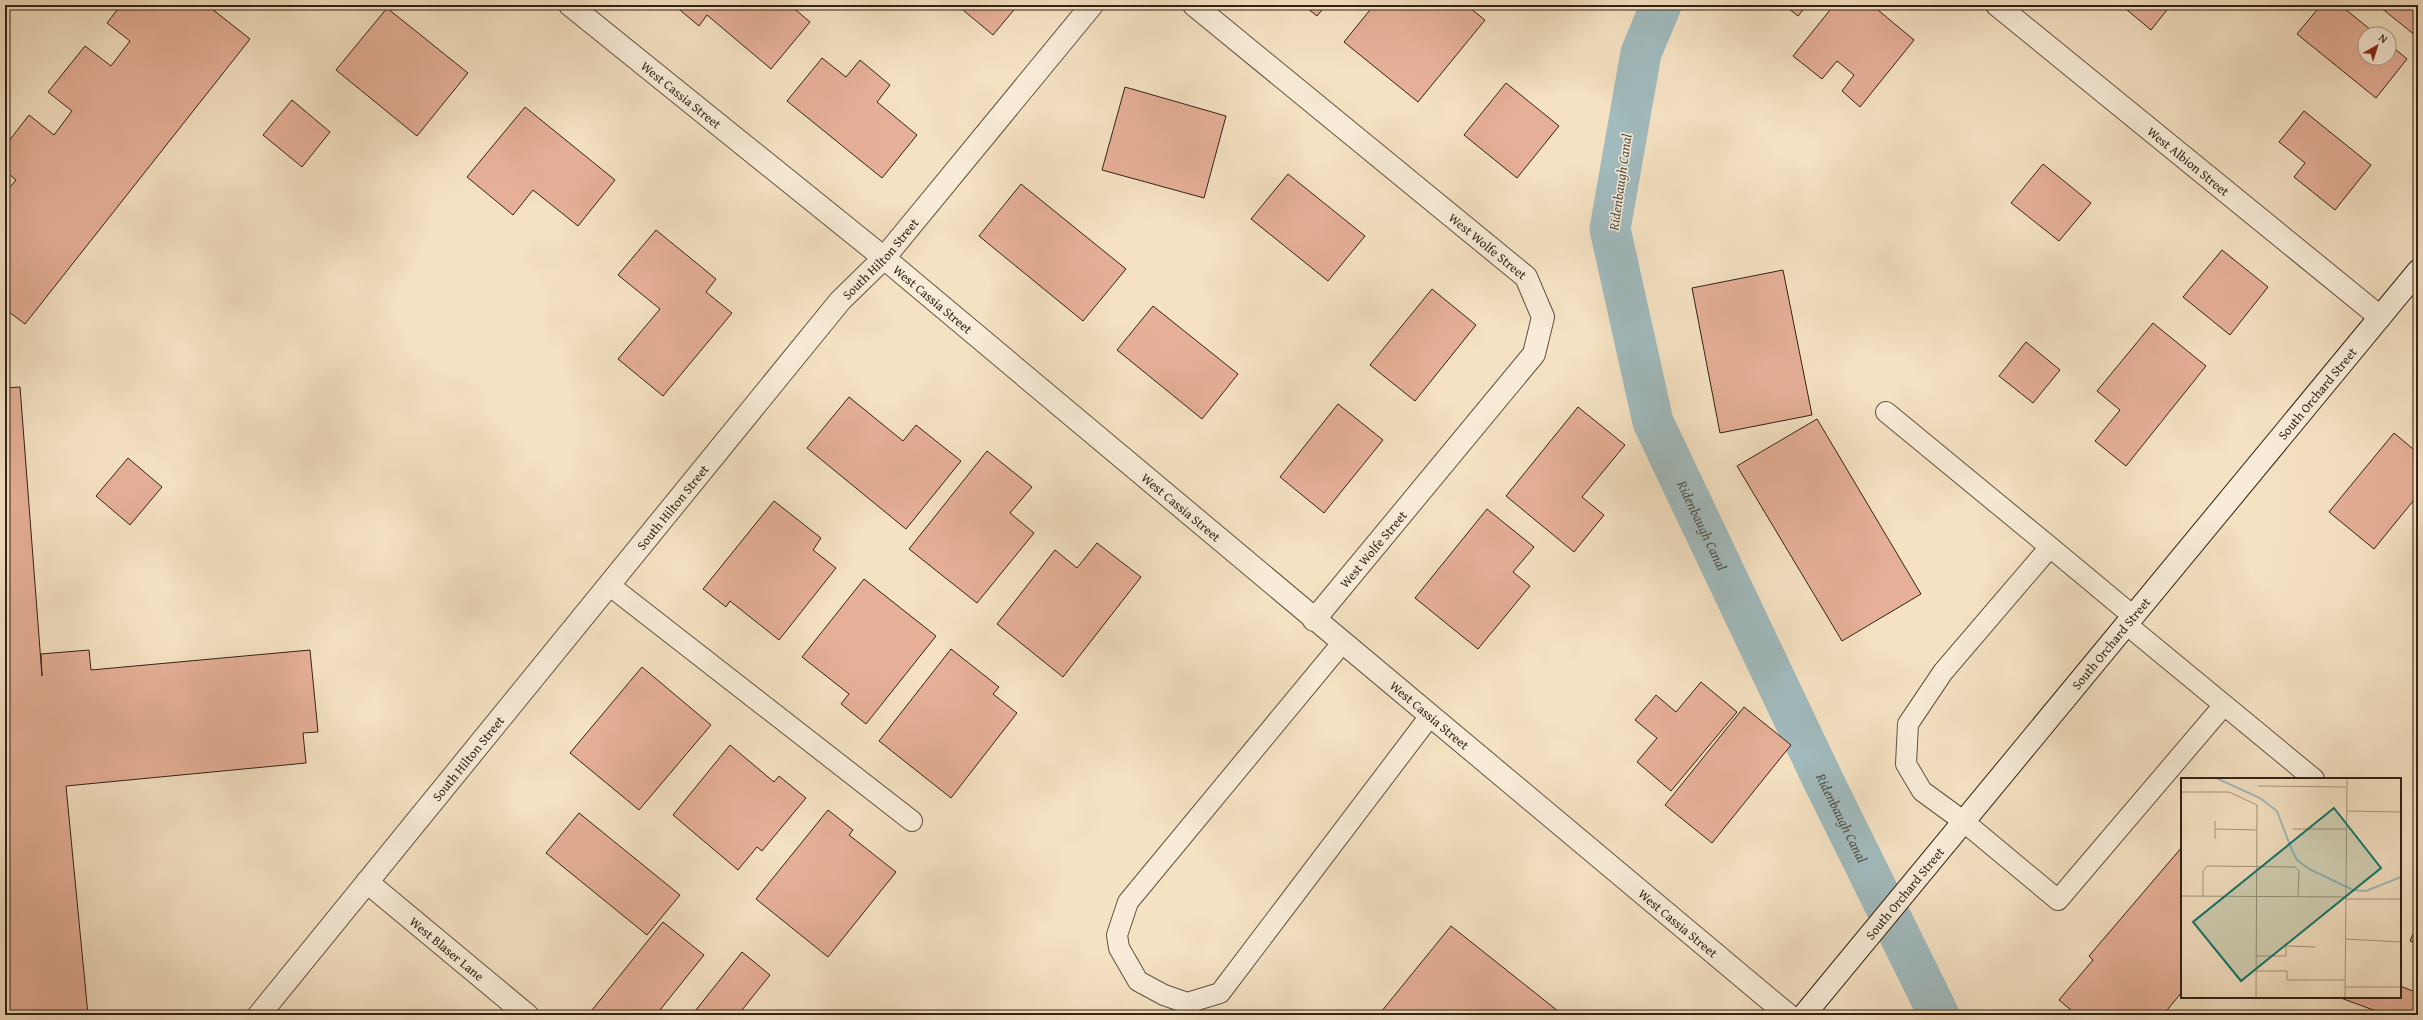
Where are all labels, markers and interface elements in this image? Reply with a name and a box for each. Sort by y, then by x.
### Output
north arrow [2357,26,2397,66]
text: N [2375,30,2392,47]
street label: West Cassia Street [637,57,726,134]
street label: West Albion Street [2143,122,2234,201]
water label: Ridenbaugh Canal [1603,132,1637,233]
street label: West Wolfe Street [1444,208,1531,284]
street label: South Hilton Street [838,214,923,304]
street label: West Cassia Street [889,260,977,338]
street label: South Orchard Street [2273,343,2362,444]
street label: South Hilton Street [632,460,714,554]
street label: West Cassia Street [1137,468,1225,546]
water label: Ridenbaugh Canal [1672,476,1732,574]
street label: West Wolfe Street [1335,506,1412,592]
street label: South Orchard Street [2067,593,2155,694]
street label: West Cassia Street [1386,676,1474,755]
street label: South Hilton Street [428,711,509,805]
water label: Ridenbaugh Canal [1811,769,1872,866]
inset map [2181,778,2401,998]
street label: South Orchard Street [1861,843,1949,944]
street label: West Cassia Street [1634,884,1722,963]
street label: West Blaser Lane [405,912,488,986]

